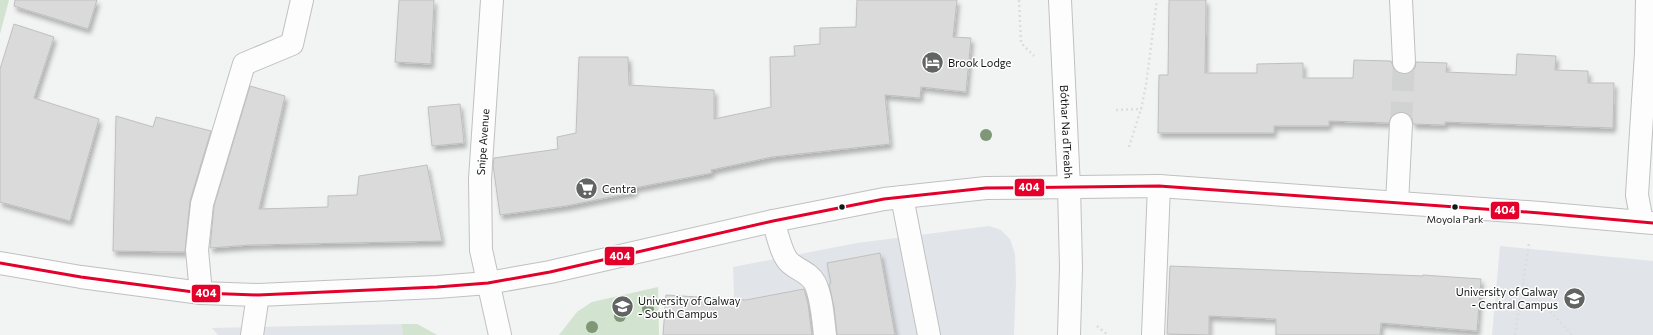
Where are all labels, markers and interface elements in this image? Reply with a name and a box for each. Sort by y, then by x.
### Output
hotel icon: Brook Lodge [920,50,946,76]
place label: Brook Lodge [948,56,1012,69]
street label: Bóthar Na dTreabh [1058,85,1076,179]
street label: Snipe Avenue [474,108,491,176]
supermarket icon: Centra [573,176,599,202]
line badge: 404 [1014,178,1045,197]
text: 404 [1019,180,1040,193]
place label: Centra [602,182,636,195]
line badge: 404 [1490,201,1520,220]
unlabelled marker [837,202,847,212]
marker: Moyola Park [1450,202,1460,212]
text: 404 [1495,203,1516,216]
place label: Moyola Park [1427,213,1484,225]
line badge: 404 [604,246,635,266]
text: 404 [610,249,631,262]
line badge: 404 [191,284,221,303]
place label: University of Galway - Central Campus [1456,285,1558,311]
school or university icon: University of Galway - Central Campus [1561,285,1587,311]
text: 404 [196,286,217,299]
school or university icon: University of Galway - South Campus [609,294,635,320]
place label: University of Galway - South Campus [638,294,741,320]

